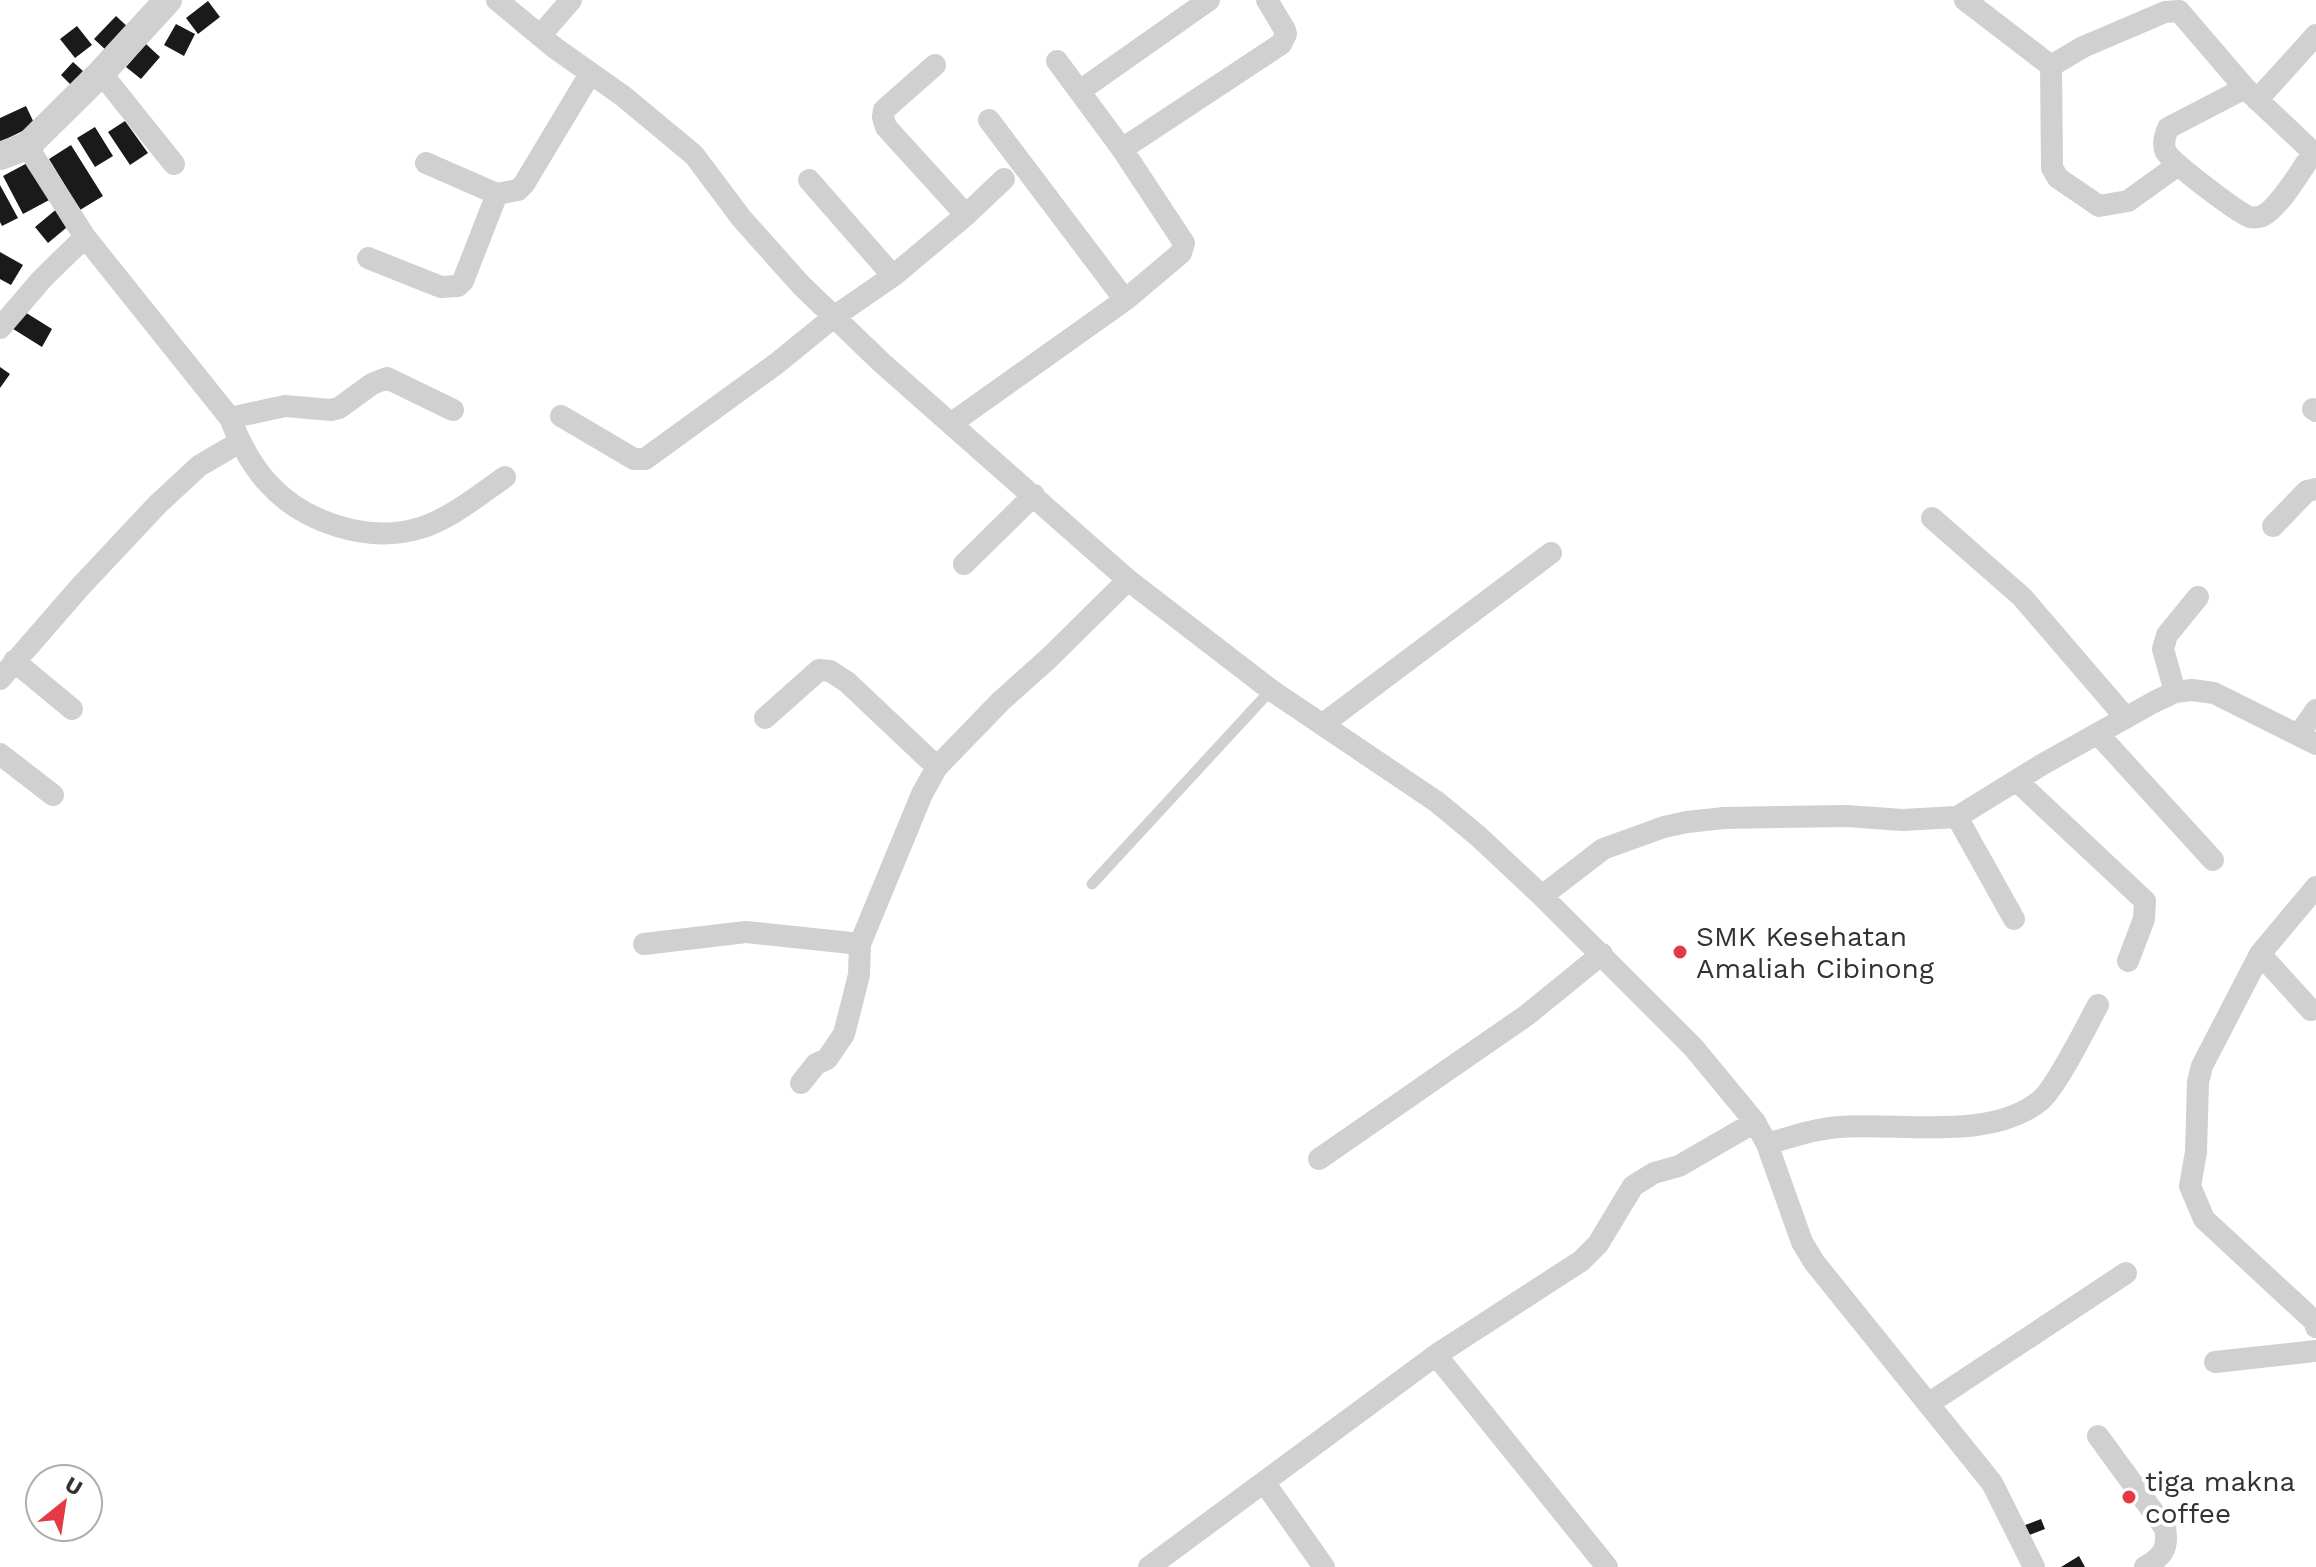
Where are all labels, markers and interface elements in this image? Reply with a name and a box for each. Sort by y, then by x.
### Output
place label: SMK Kesehatan Amaliah Cibinong [1696,920,1934,985]
marker: SMK Kesehatan Amaliah Cibinong [1671,943,1689,961]
north arrow [24,1463,104,1543]
place label: tiga makna coffee [2145,1465,2296,1530]
text: U [61,1471,87,1501]
marker: tiga makna coffee [2120,1488,2138,1506]

